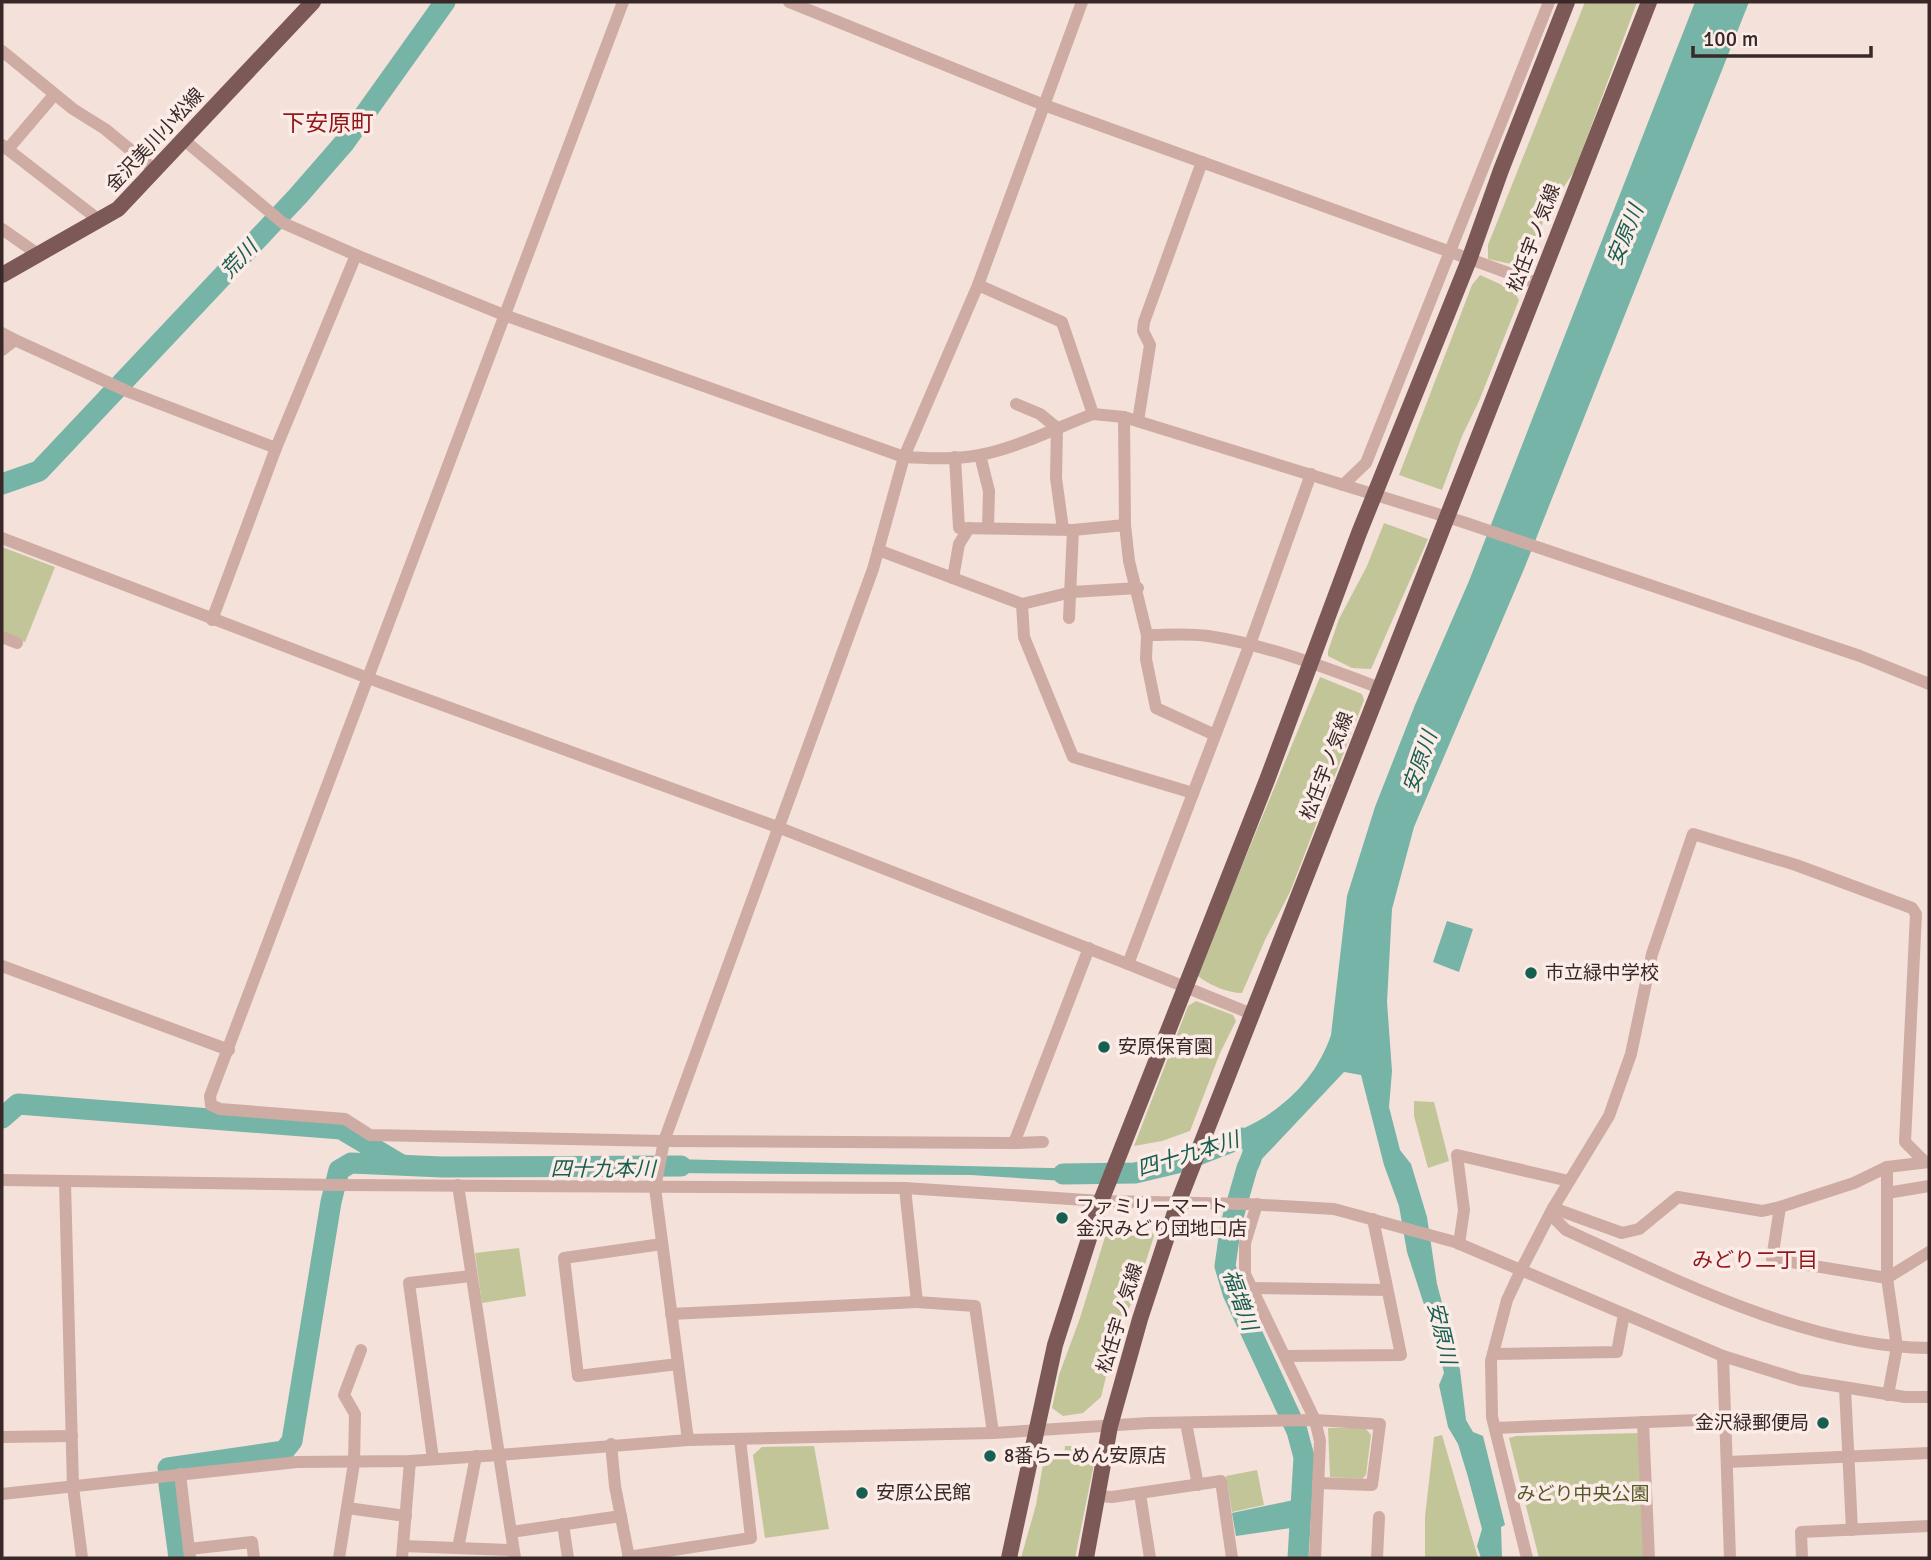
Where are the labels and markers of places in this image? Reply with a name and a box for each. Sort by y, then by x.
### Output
place label: 市立緑中学校 [1545,961,1659,985]
marker: 市立緑中学校 [1523,965,1539,981]
place label: 安原保育園 [1118,1035,1213,1059]
marker: 安原保育園 [1096,1039,1112,1055]
place label: ファミリーマート 金沢みどり団地口店 [1076,1195,1247,1241]
marker: ファミリーマート 金沢みどり団地口店 [1054,1210,1070,1226]
place label: 金沢緑郵便局 [1695,1411,1809,1435]
marker: 金沢緑郵便局 [1815,1415,1831,1431]
place label: 8番らーめん安原店 [1004,1444,1166,1468]
marker: 8番らーめん安原店 [982,1448,998,1464]
place label: 安原公民館 [876,1481,971,1505]
marker: 安原公民館 [854,1485,870,1501]

